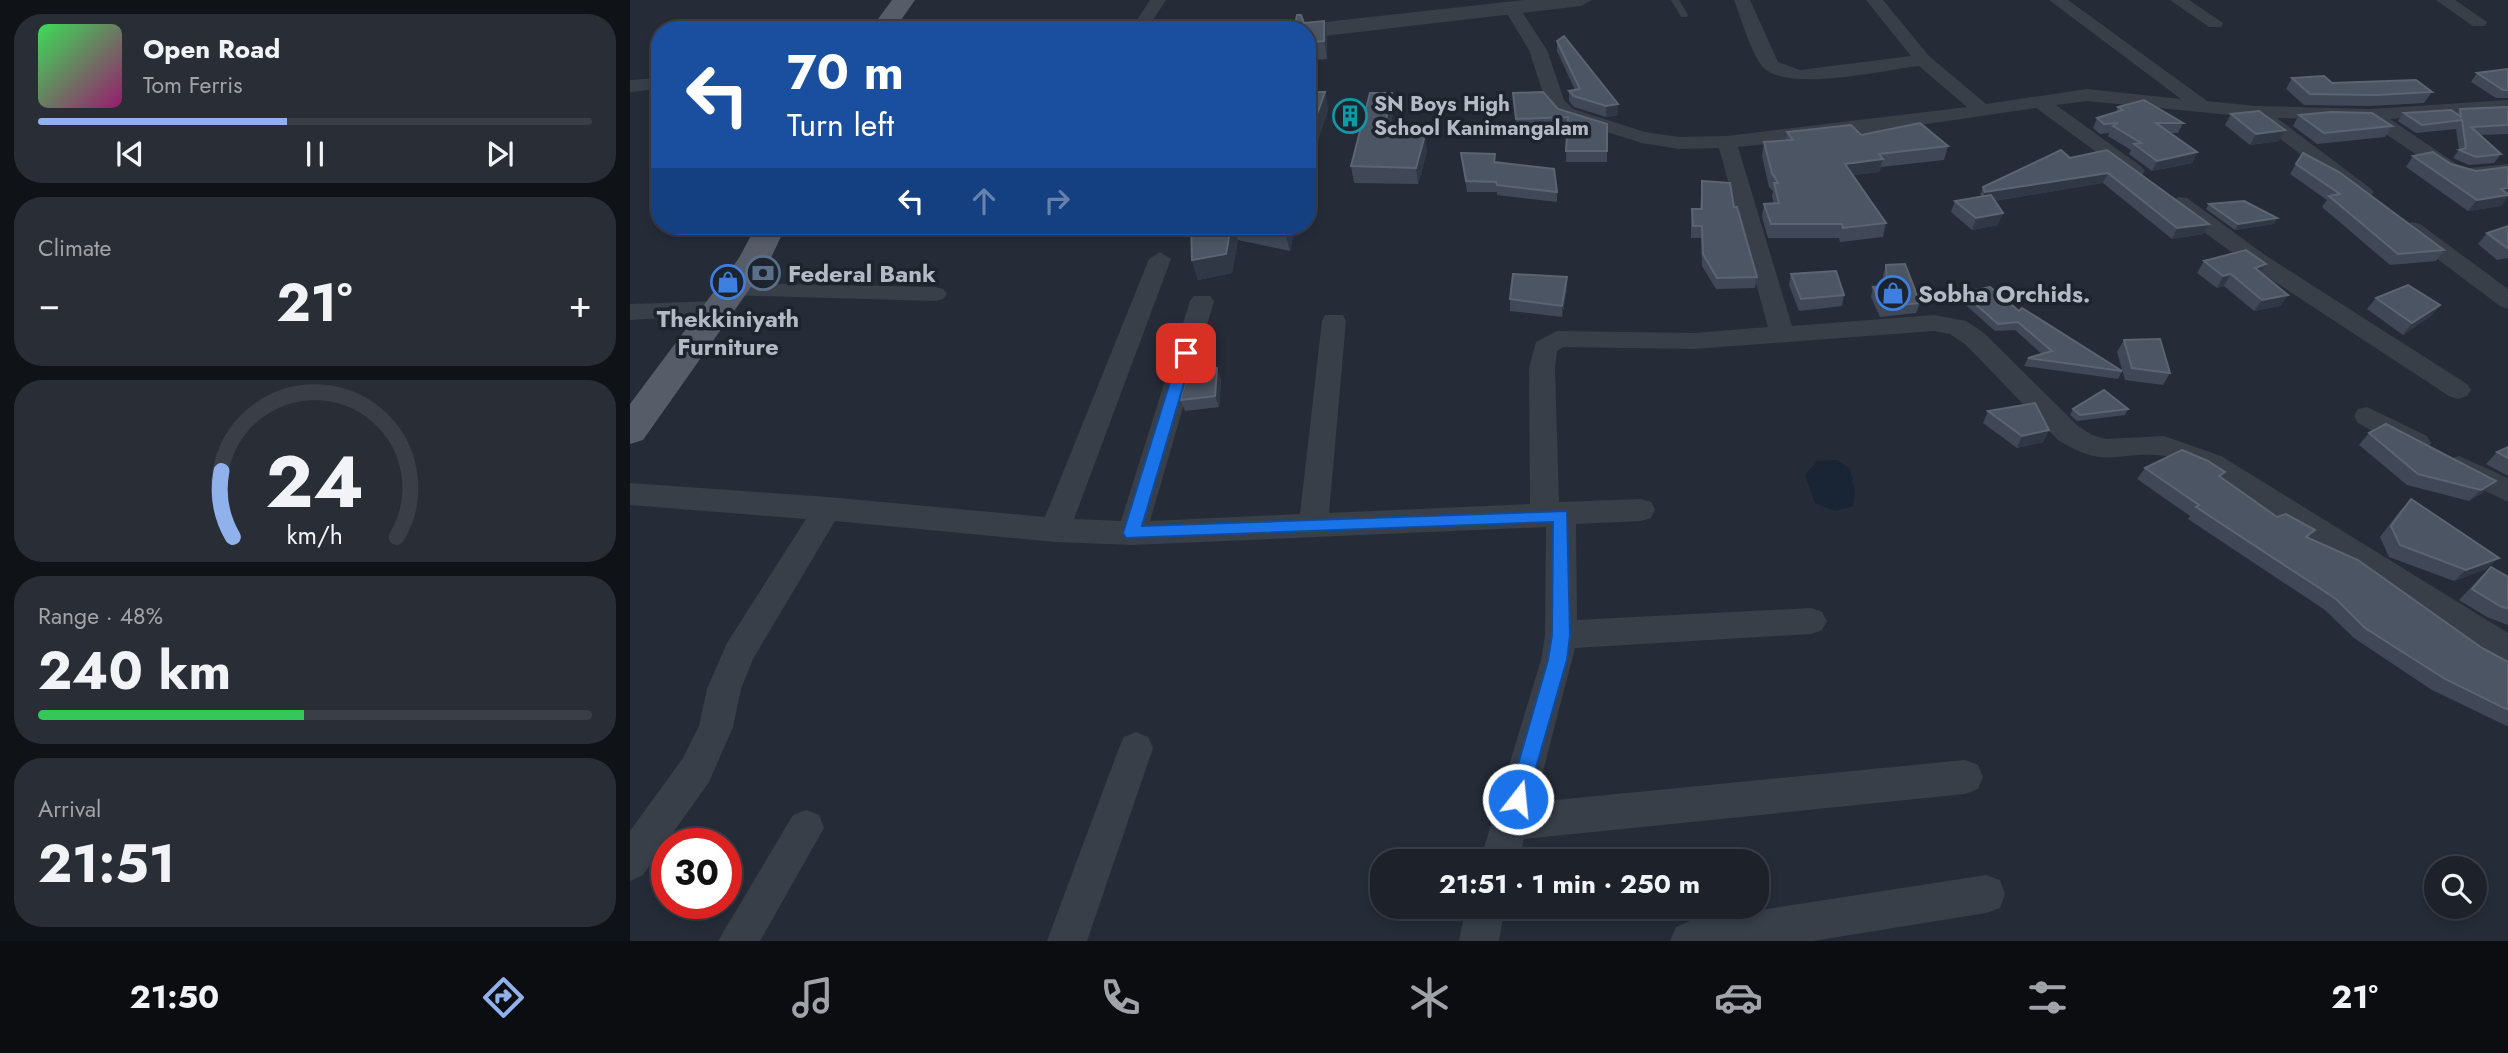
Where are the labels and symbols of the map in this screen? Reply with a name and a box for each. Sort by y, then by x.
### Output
place label: SN Boys High School Kanimangalam [1374,89,1589,143]
building icon: SN Boys High School Kanimangalam [1331,97,1369,135]
bank icon: Federal Bank [744,254,782,292]
place label: Federal Bank [788,256,936,291]
shop icon: Thekkiniyath Furniture [709,263,747,301]
shop icon: Sobha Orchids. [1874,274,1912,312]
place label: Sobha Orchids. [1918,276,2091,311]
place label: Thekkiniyath Furniture [657,301,799,364]
pin [1156,323,1216,383]
position arrow [1481,762,1555,836]
speed limit sign: 30 [651,828,742,919]

